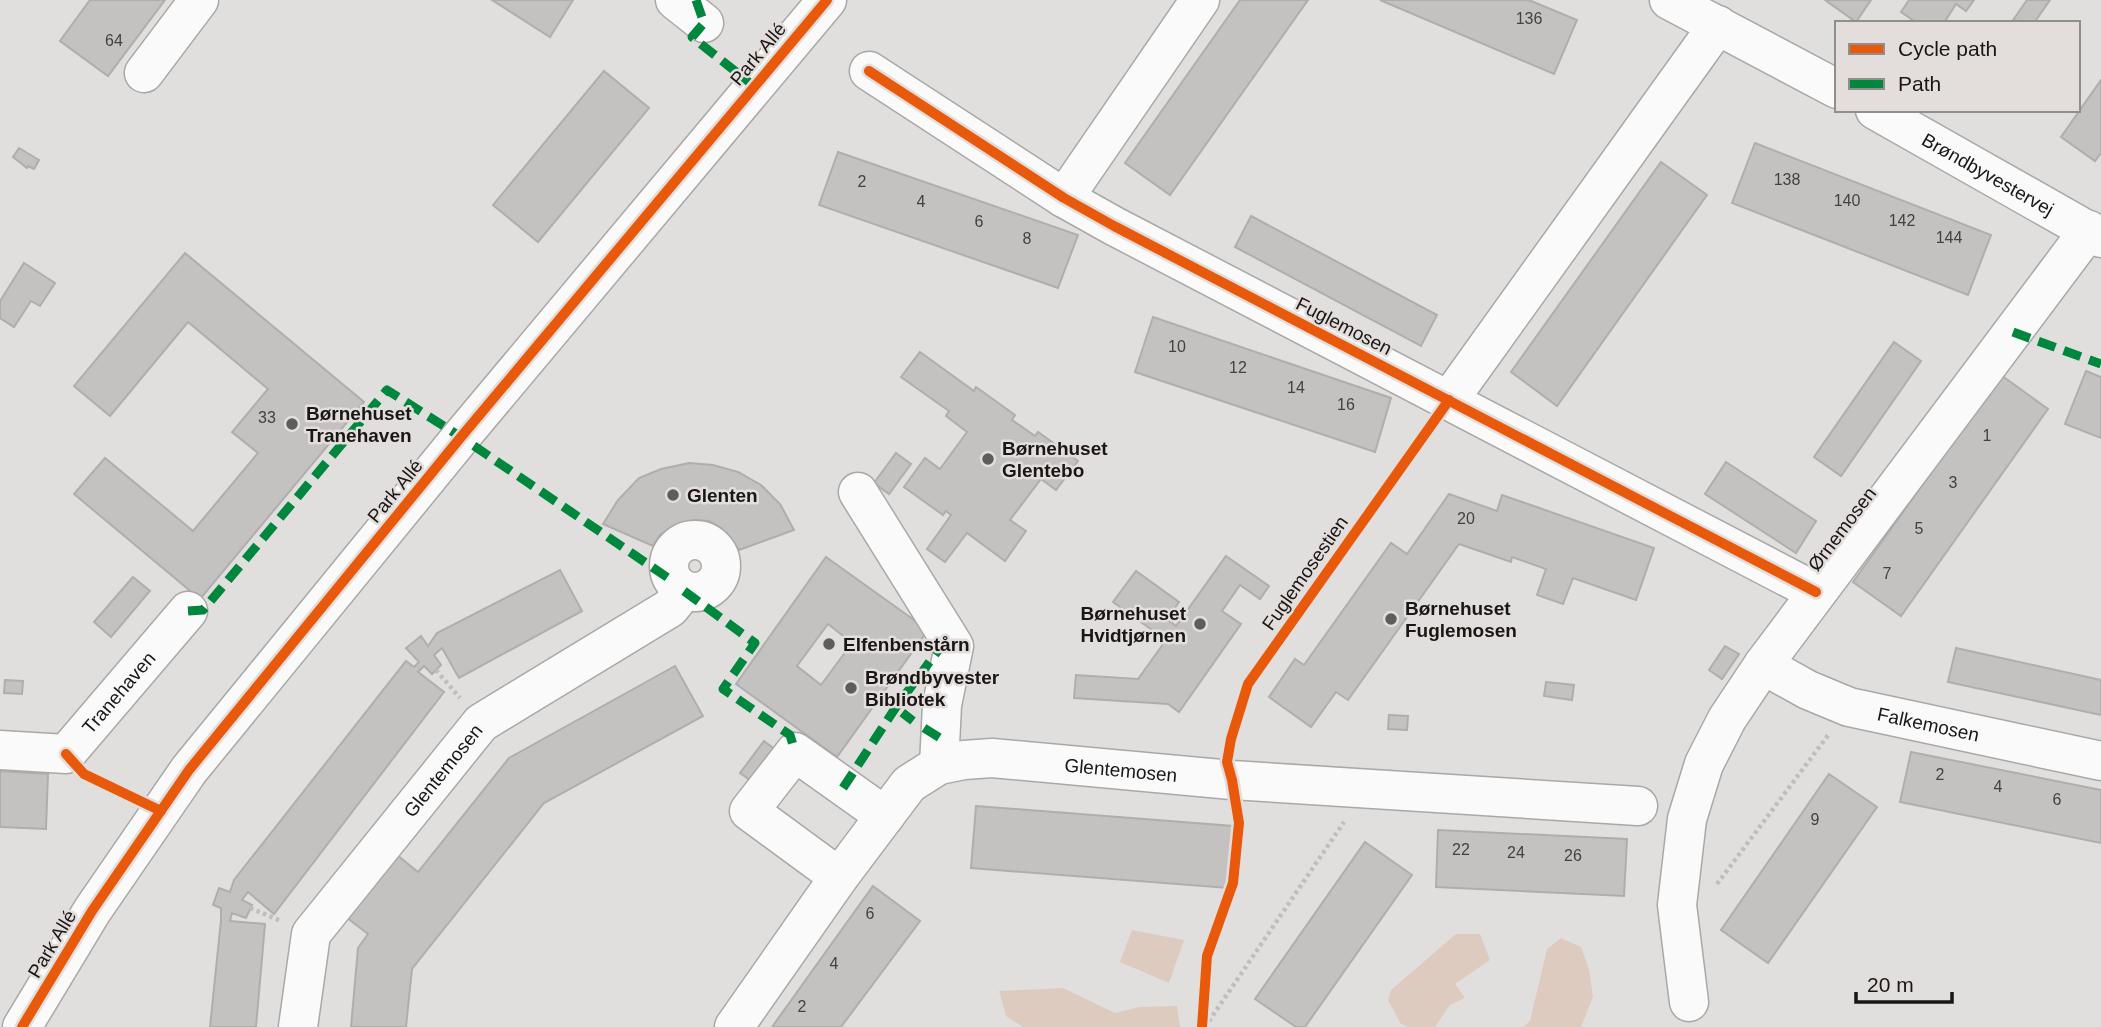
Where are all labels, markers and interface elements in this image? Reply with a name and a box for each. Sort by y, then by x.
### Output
house number: 136 [1516,10,1542,27]
street label: Park Allé [726,19,790,89]
legend [1835,21,2080,112]
house number: 64 [105,32,123,49]
text: Cycle path [1898,37,1997,60]
text: Path [1898,72,1941,95]
street label: Brøndbyvestervej [1919,128,2058,220]
house number: 138 [1774,171,1800,188]
house number: 2 [858,173,867,190]
house number: 140 [1834,192,1860,209]
house number: 4 [917,193,926,210]
house number: 142 [1889,212,1915,229]
house number: 6 [975,213,984,230]
house number: 144 [1936,229,1962,246]
house number: 8 [1023,230,1032,247]
street label: Fuglemosen [1293,293,1395,359]
house number: 10 [1168,338,1186,355]
house number: 12 [1229,359,1247,376]
house number: 14 [1287,379,1305,396]
house number: 16 [1337,396,1355,413]
place label: Børnehuset Tranehaven [306,403,412,446]
house number: 33 [258,409,276,426]
marker: Børnehuset Tranehaven [284,416,300,432]
house number: 1 [1983,427,1992,444]
place label: Børnehuset Glentebo [1002,438,1108,481]
marker: Børnehuset Glentebo [980,451,996,467]
street label: Park Allé [363,455,427,527]
house number: 3 [1949,474,1958,491]
street label: Ørnemosen [1804,483,1880,575]
place label: Glenten [687,485,758,506]
marker: Glenten [665,487,681,503]
house number: 20 [1457,510,1475,527]
street label: Fuglemosestien [1258,512,1352,634]
house number: 5 [1915,520,1924,537]
house number: 7 [1883,565,1892,582]
place label: Børnehuset Fuglemosen [1405,598,1517,641]
place label: Børnehuset Hvidtjørnen [1080,603,1187,646]
marker: Børnehuset Fuglemosen [1383,611,1399,627]
marker: Børnehuset Hvidtjørnen [1192,616,1208,632]
place label: Elfenbenstårn [843,634,970,655]
marker: Elfenbenstårn [821,636,837,652]
street label: Tranehaven [78,647,159,738]
place label: Brøndbyvester Bibliotek [865,667,1000,710]
marker: Brøndbyvester Bibliotek [843,680,859,696]
street label: Falkemosen [1876,703,1981,745]
street label: Glentemosen [399,720,486,821]
street label: Glentemosen [1064,754,1178,785]
house number: 2 [1936,766,1945,783]
house number: 4 [1994,778,2003,795]
house number: 6 [2053,791,2062,808]
house number: 9 [1811,811,1820,828]
house number: 22 [1452,841,1470,858]
house number: 24 [1507,844,1525,861]
house number: 26 [1564,847,1582,864]
house number: 6 [866,905,875,922]
street label: Park Allé [24,906,80,982]
house number: 4 [830,955,839,972]
scale bar [1856,960,1952,1004]
text: 20 m [1867,973,1914,996]
house number: 2 [798,998,807,1015]

